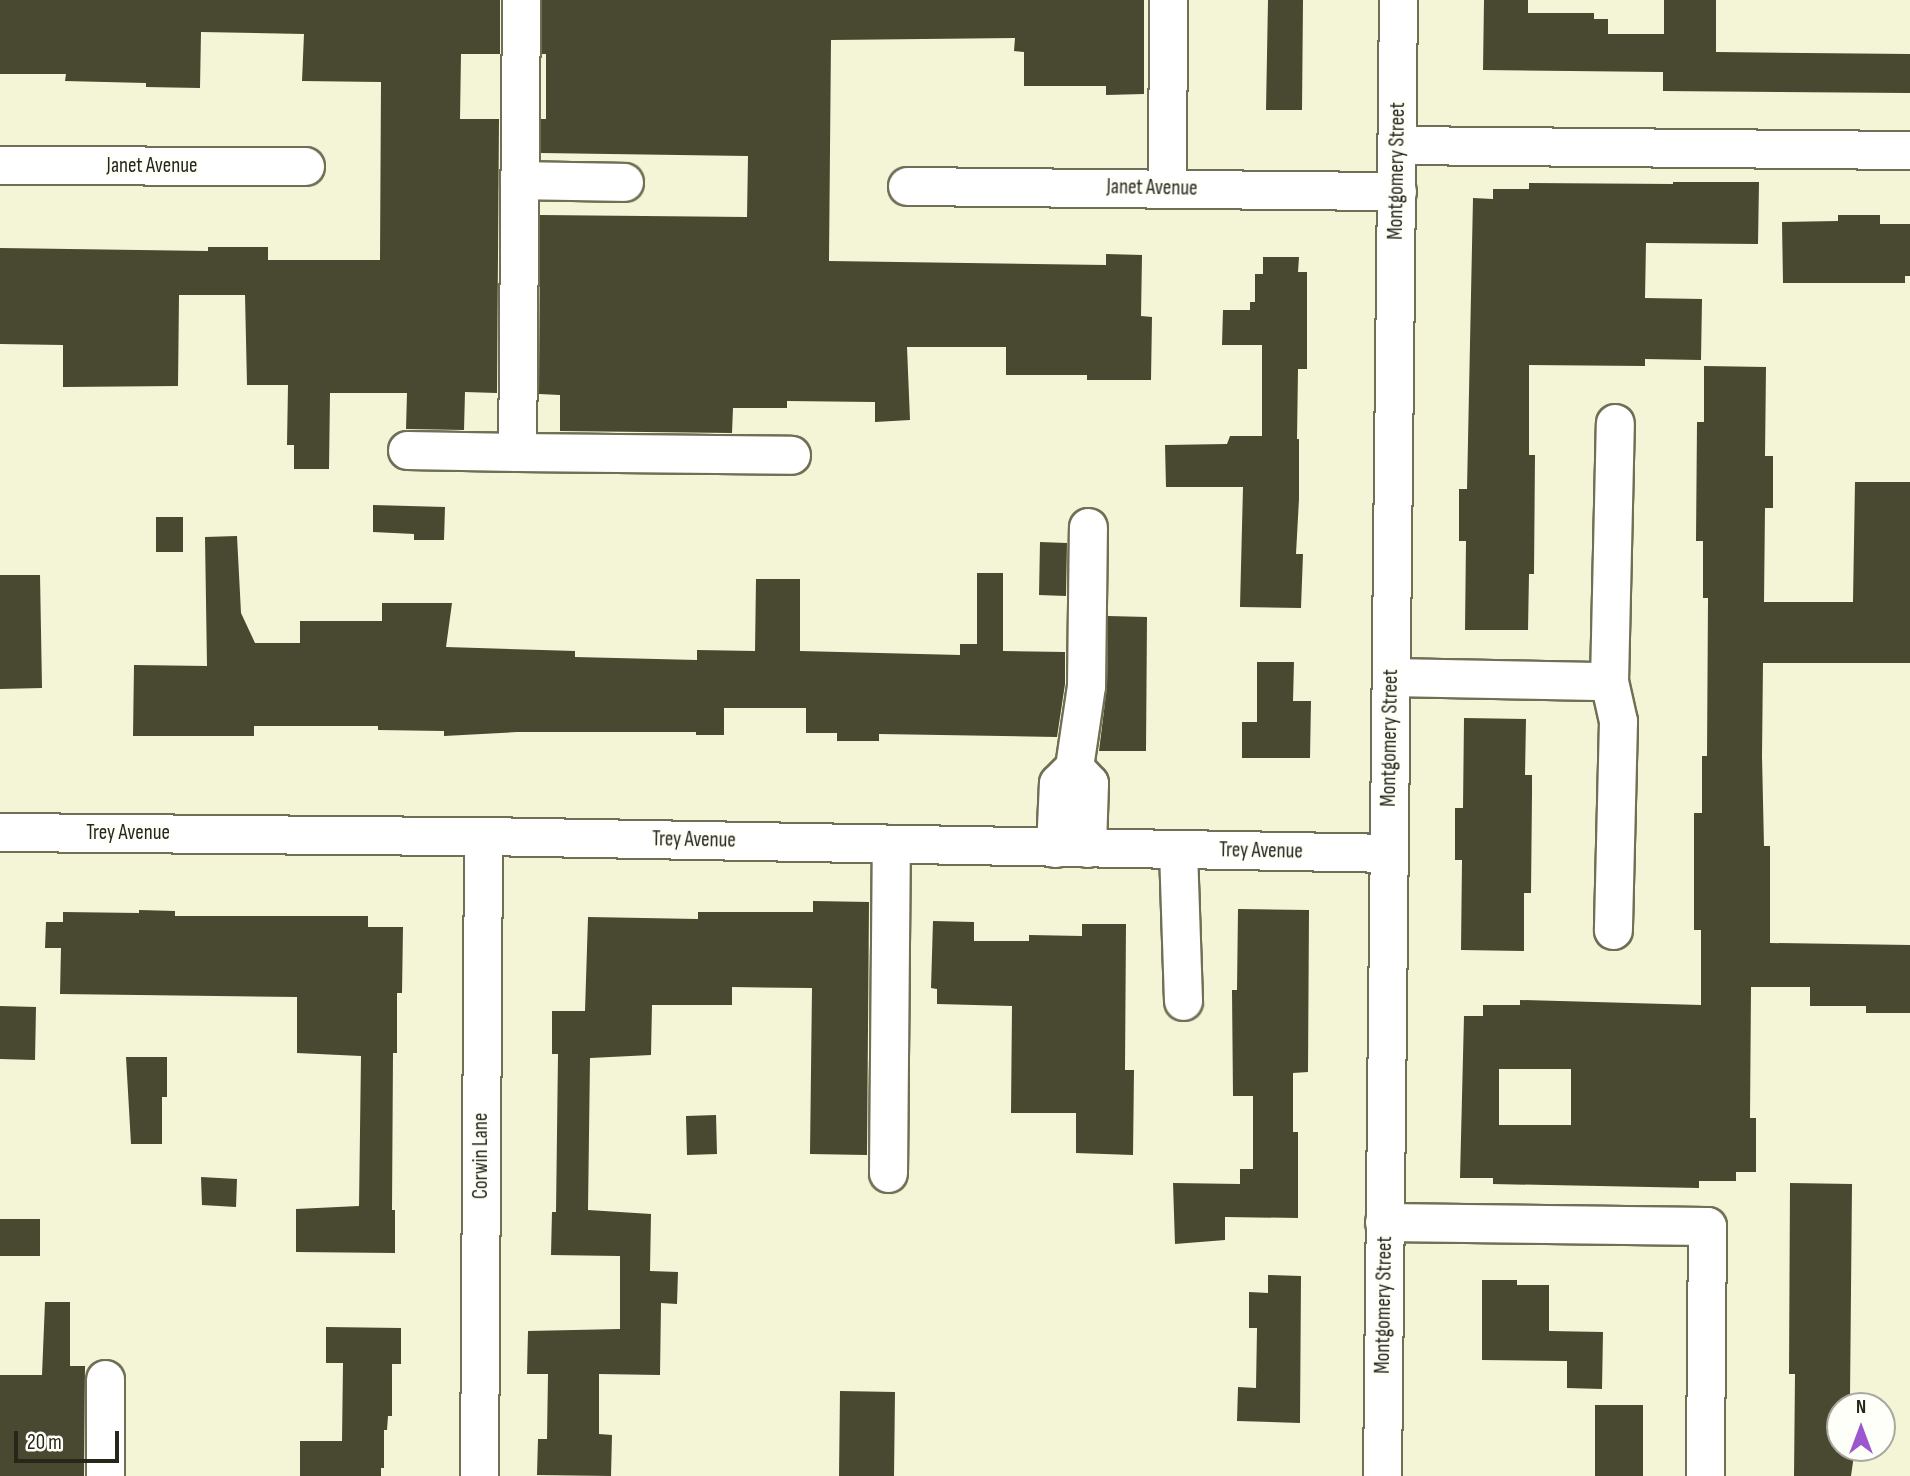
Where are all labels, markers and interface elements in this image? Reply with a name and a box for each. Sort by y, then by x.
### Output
street label: Montgomery Street [1383,102,1411,240]
street label: Janet Avenue [107,153,197,179]
street label: Janet Avenue [1106,175,1198,201]
street label: Montgomery Street [1376,669,1404,807]
street label: Trey Avenue [86,820,170,846]
street label: Trey Avenue [652,827,736,853]
street label: Trey Avenue [1219,838,1303,864]
street label: Corwin Lane [468,1113,494,1199]
street label: Montgomery Street [1370,1236,1398,1374]
north arrow [1826,1392,1896,1462]
text: N [1856,1396,1866,1419]
scale bar [18,1416,122,1460]
text: 20 m [27,1430,62,1455]

